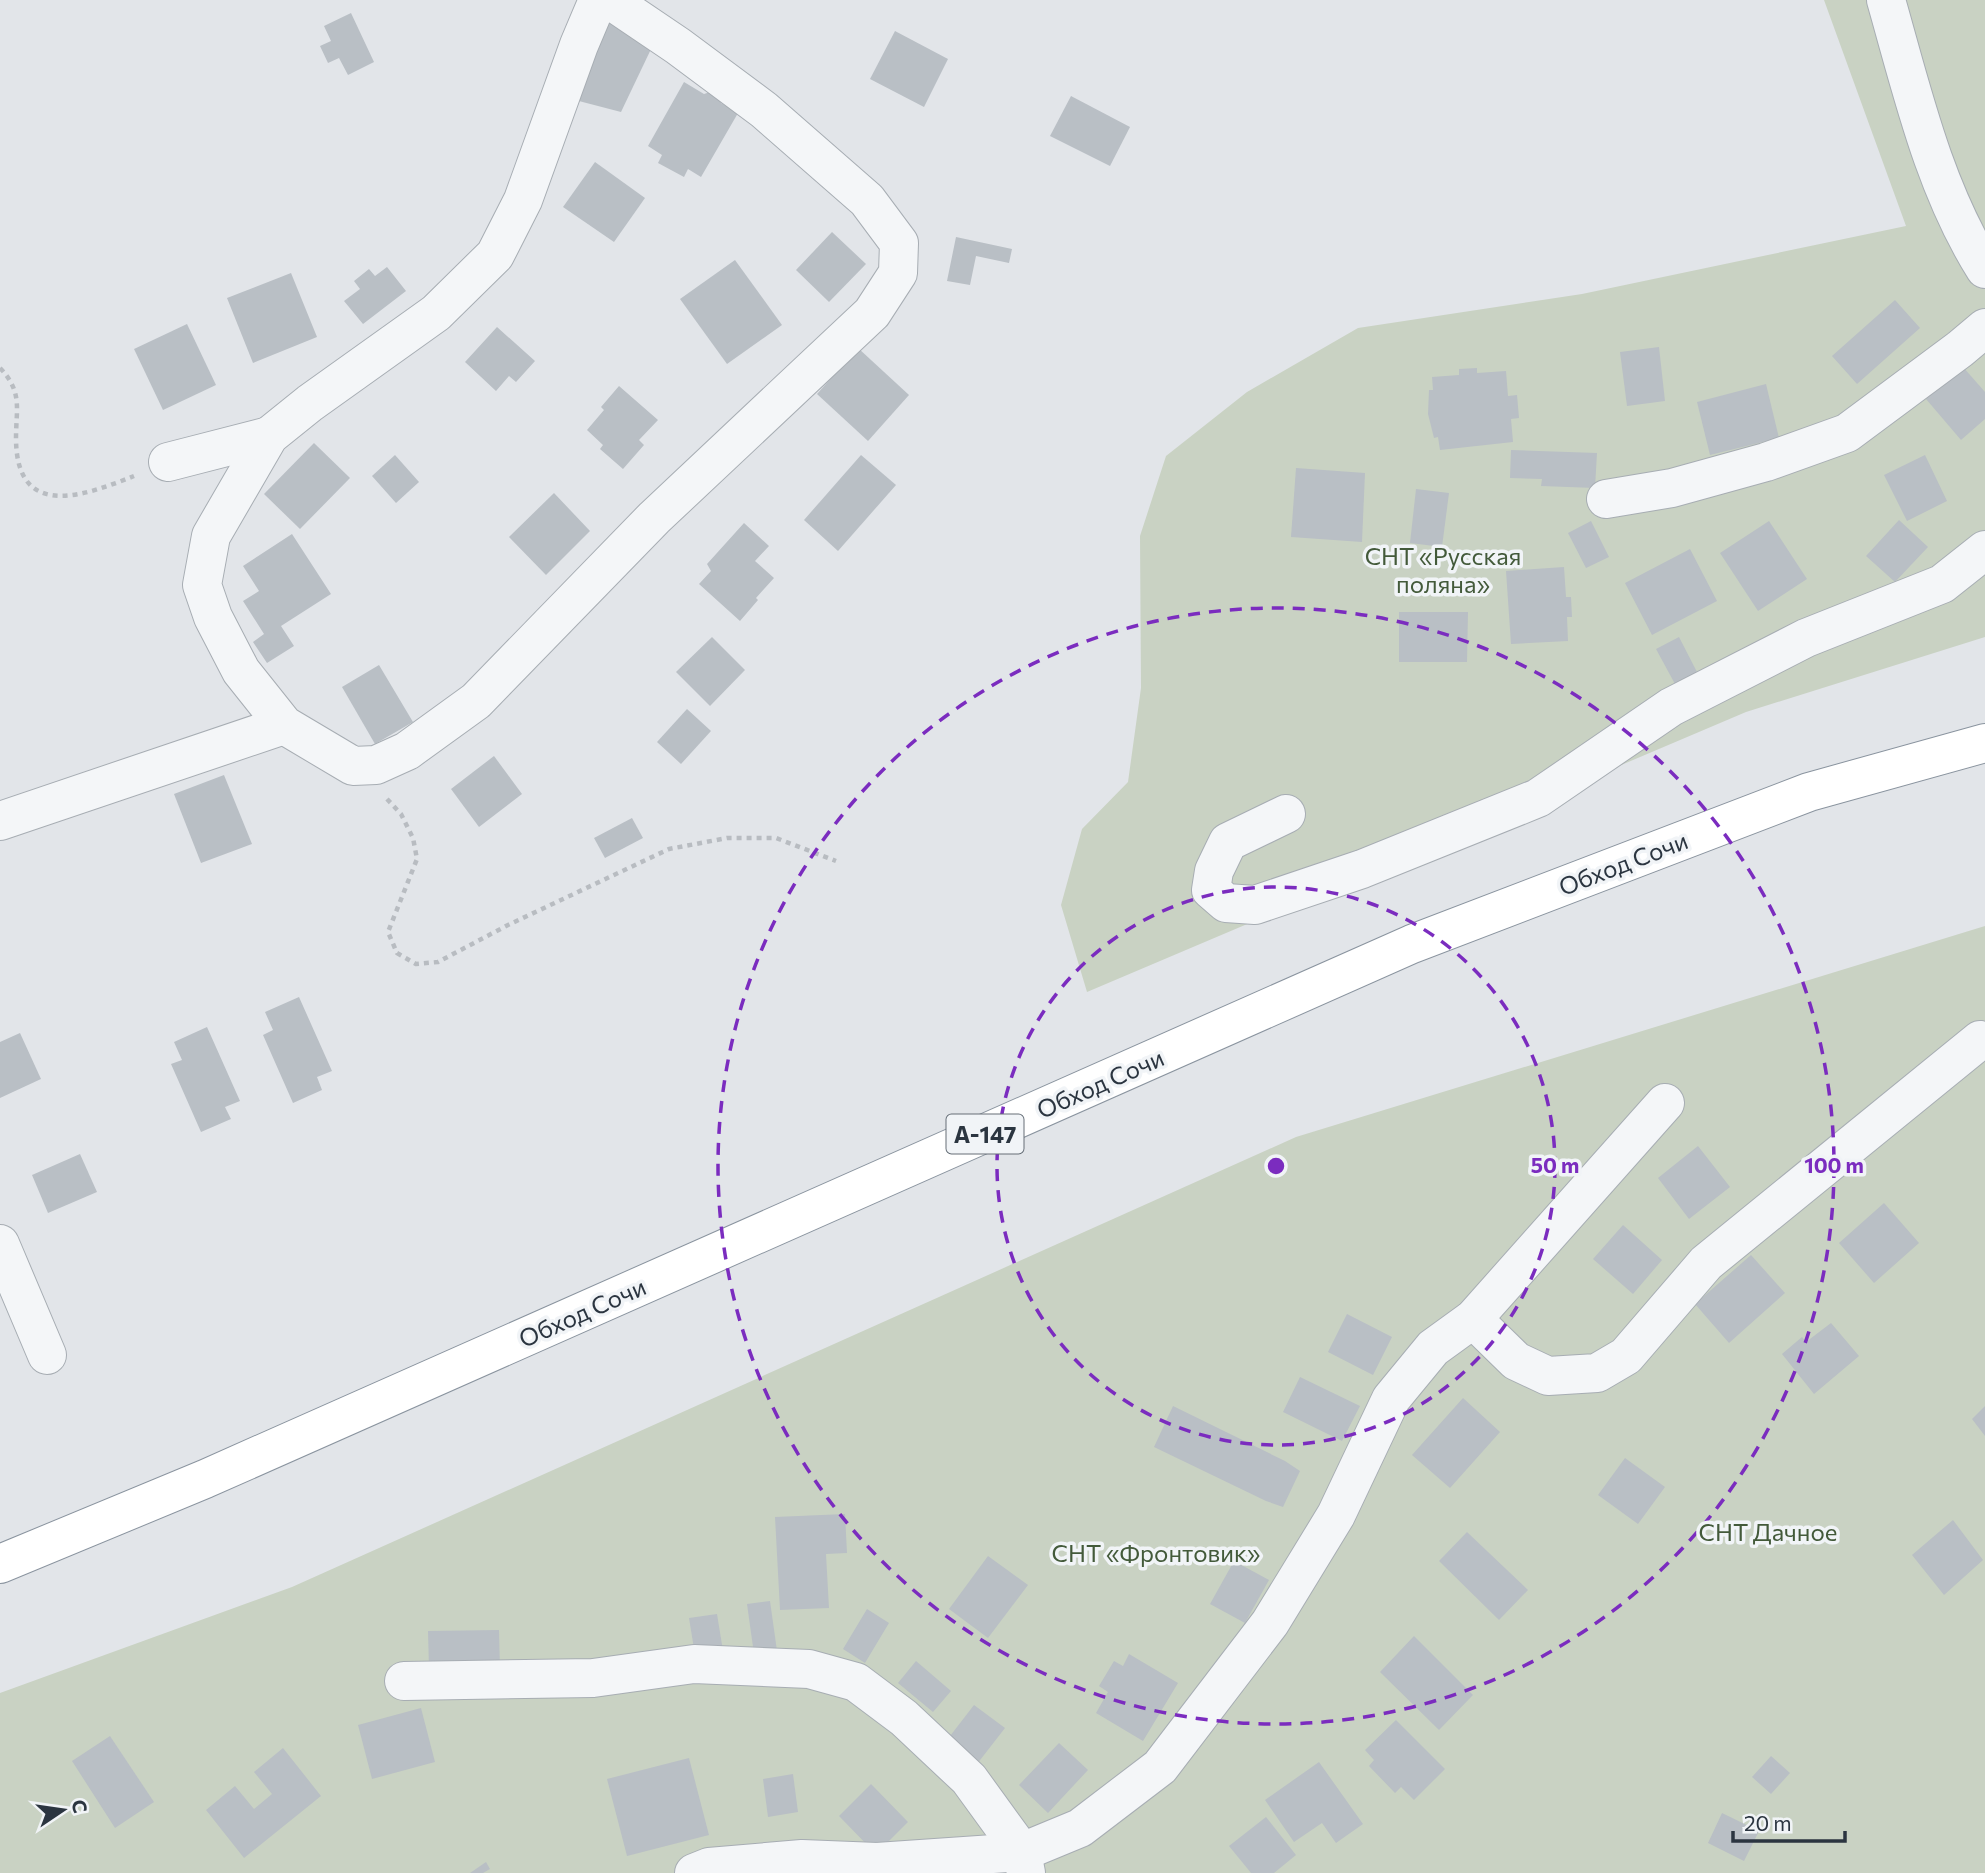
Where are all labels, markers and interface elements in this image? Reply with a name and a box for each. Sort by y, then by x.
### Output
park label: СНТ «Русская поляна» [1365,541,1521,598]
street label: Обход Сочи [1554,825,1692,901]
street label: Обход Сочи [1032,1042,1168,1124]
road number: А-147 [946,1114,1024,1154]
text: 50 m [1531,1152,1579,1177]
text: 100 m [1804,1152,1864,1177]
centre of rings [1264,1154,1288,1178]
street label: Обход Сочи [514,1271,650,1353]
park label: СНТ Дачное [1698,1517,1838,1546]
park label: СНТ «Фронтовик» [1052,1538,1261,1567]
north arrow [28,1775,98,1845]
text: С [67,1797,93,1815]
scale bar [1733,1800,1845,1844]
text: 20 m [1744,1810,1792,1835]

